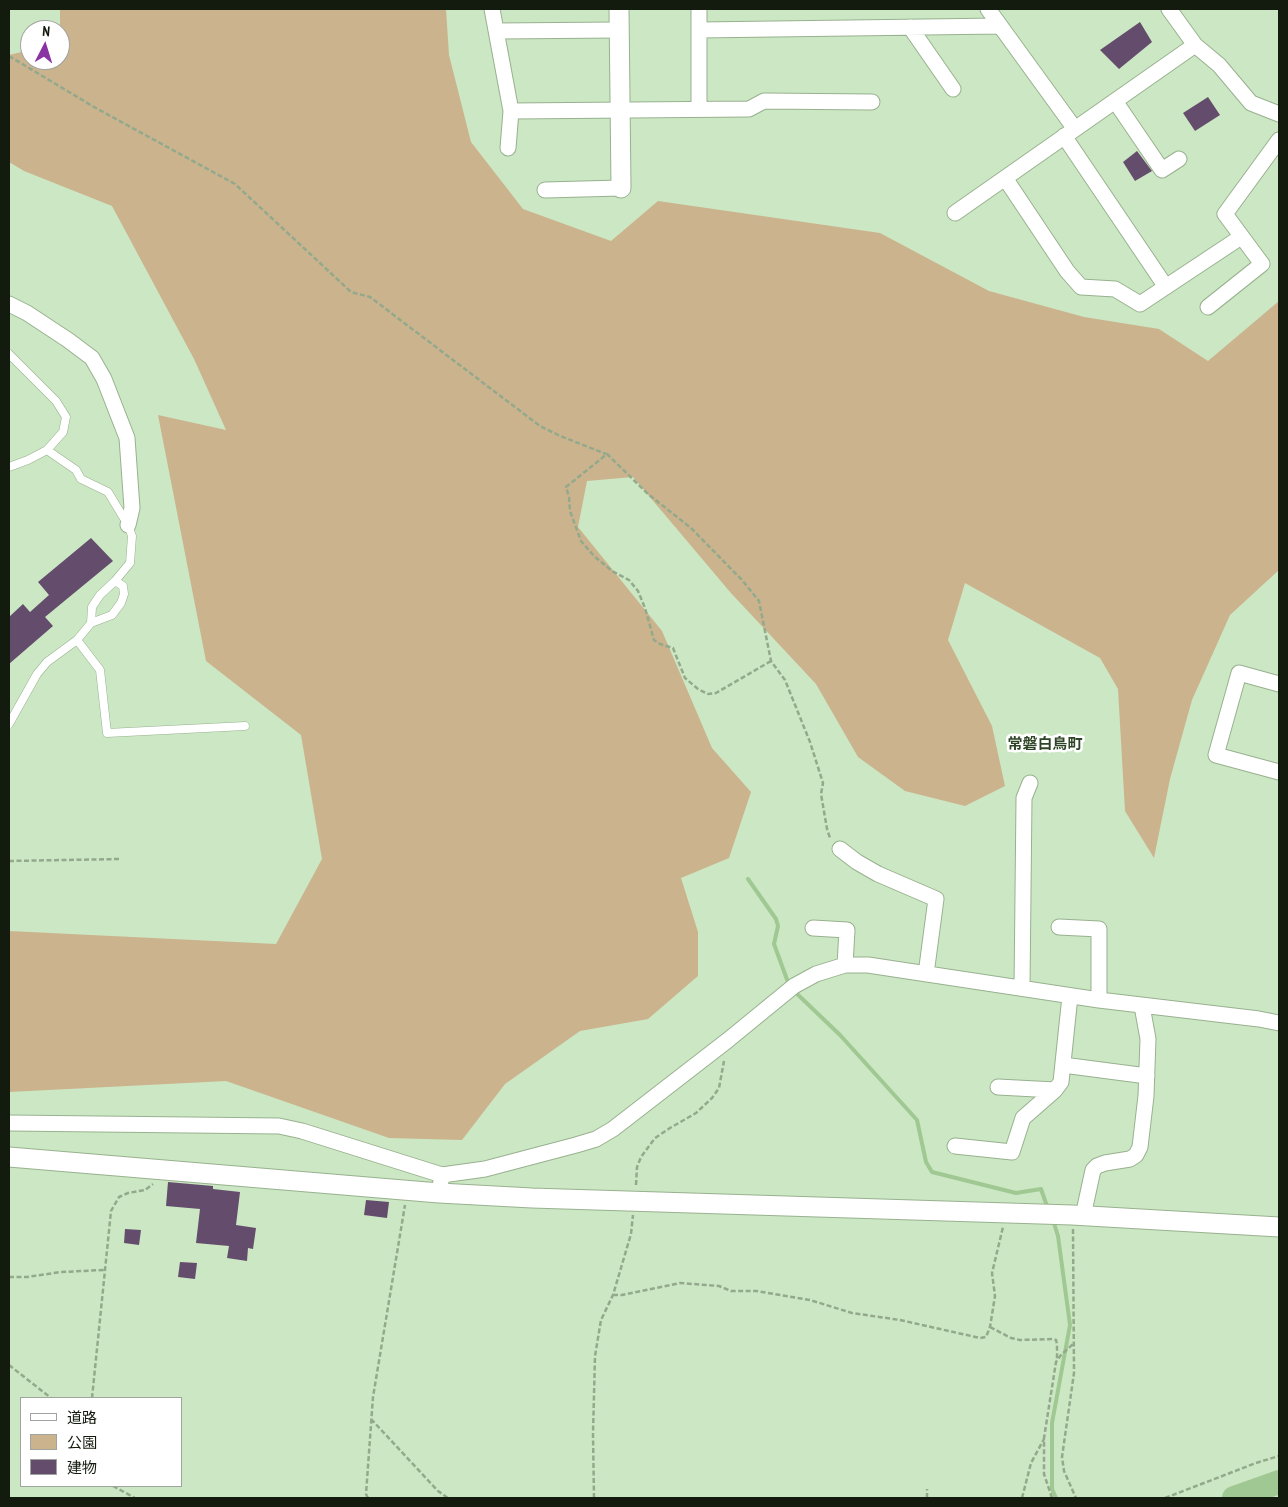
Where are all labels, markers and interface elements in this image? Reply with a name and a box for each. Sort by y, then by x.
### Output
north arrow [20,20,70,70]
text: N [42,22,51,40]
district label: 常磐白鳥町 [1008,736,1082,754]
legend [20,1397,182,1487]
text: 道路 [67,1408,97,1427]
text: 公園 [67,1433,97,1452]
text: 建物 [67,1458,97,1477]

